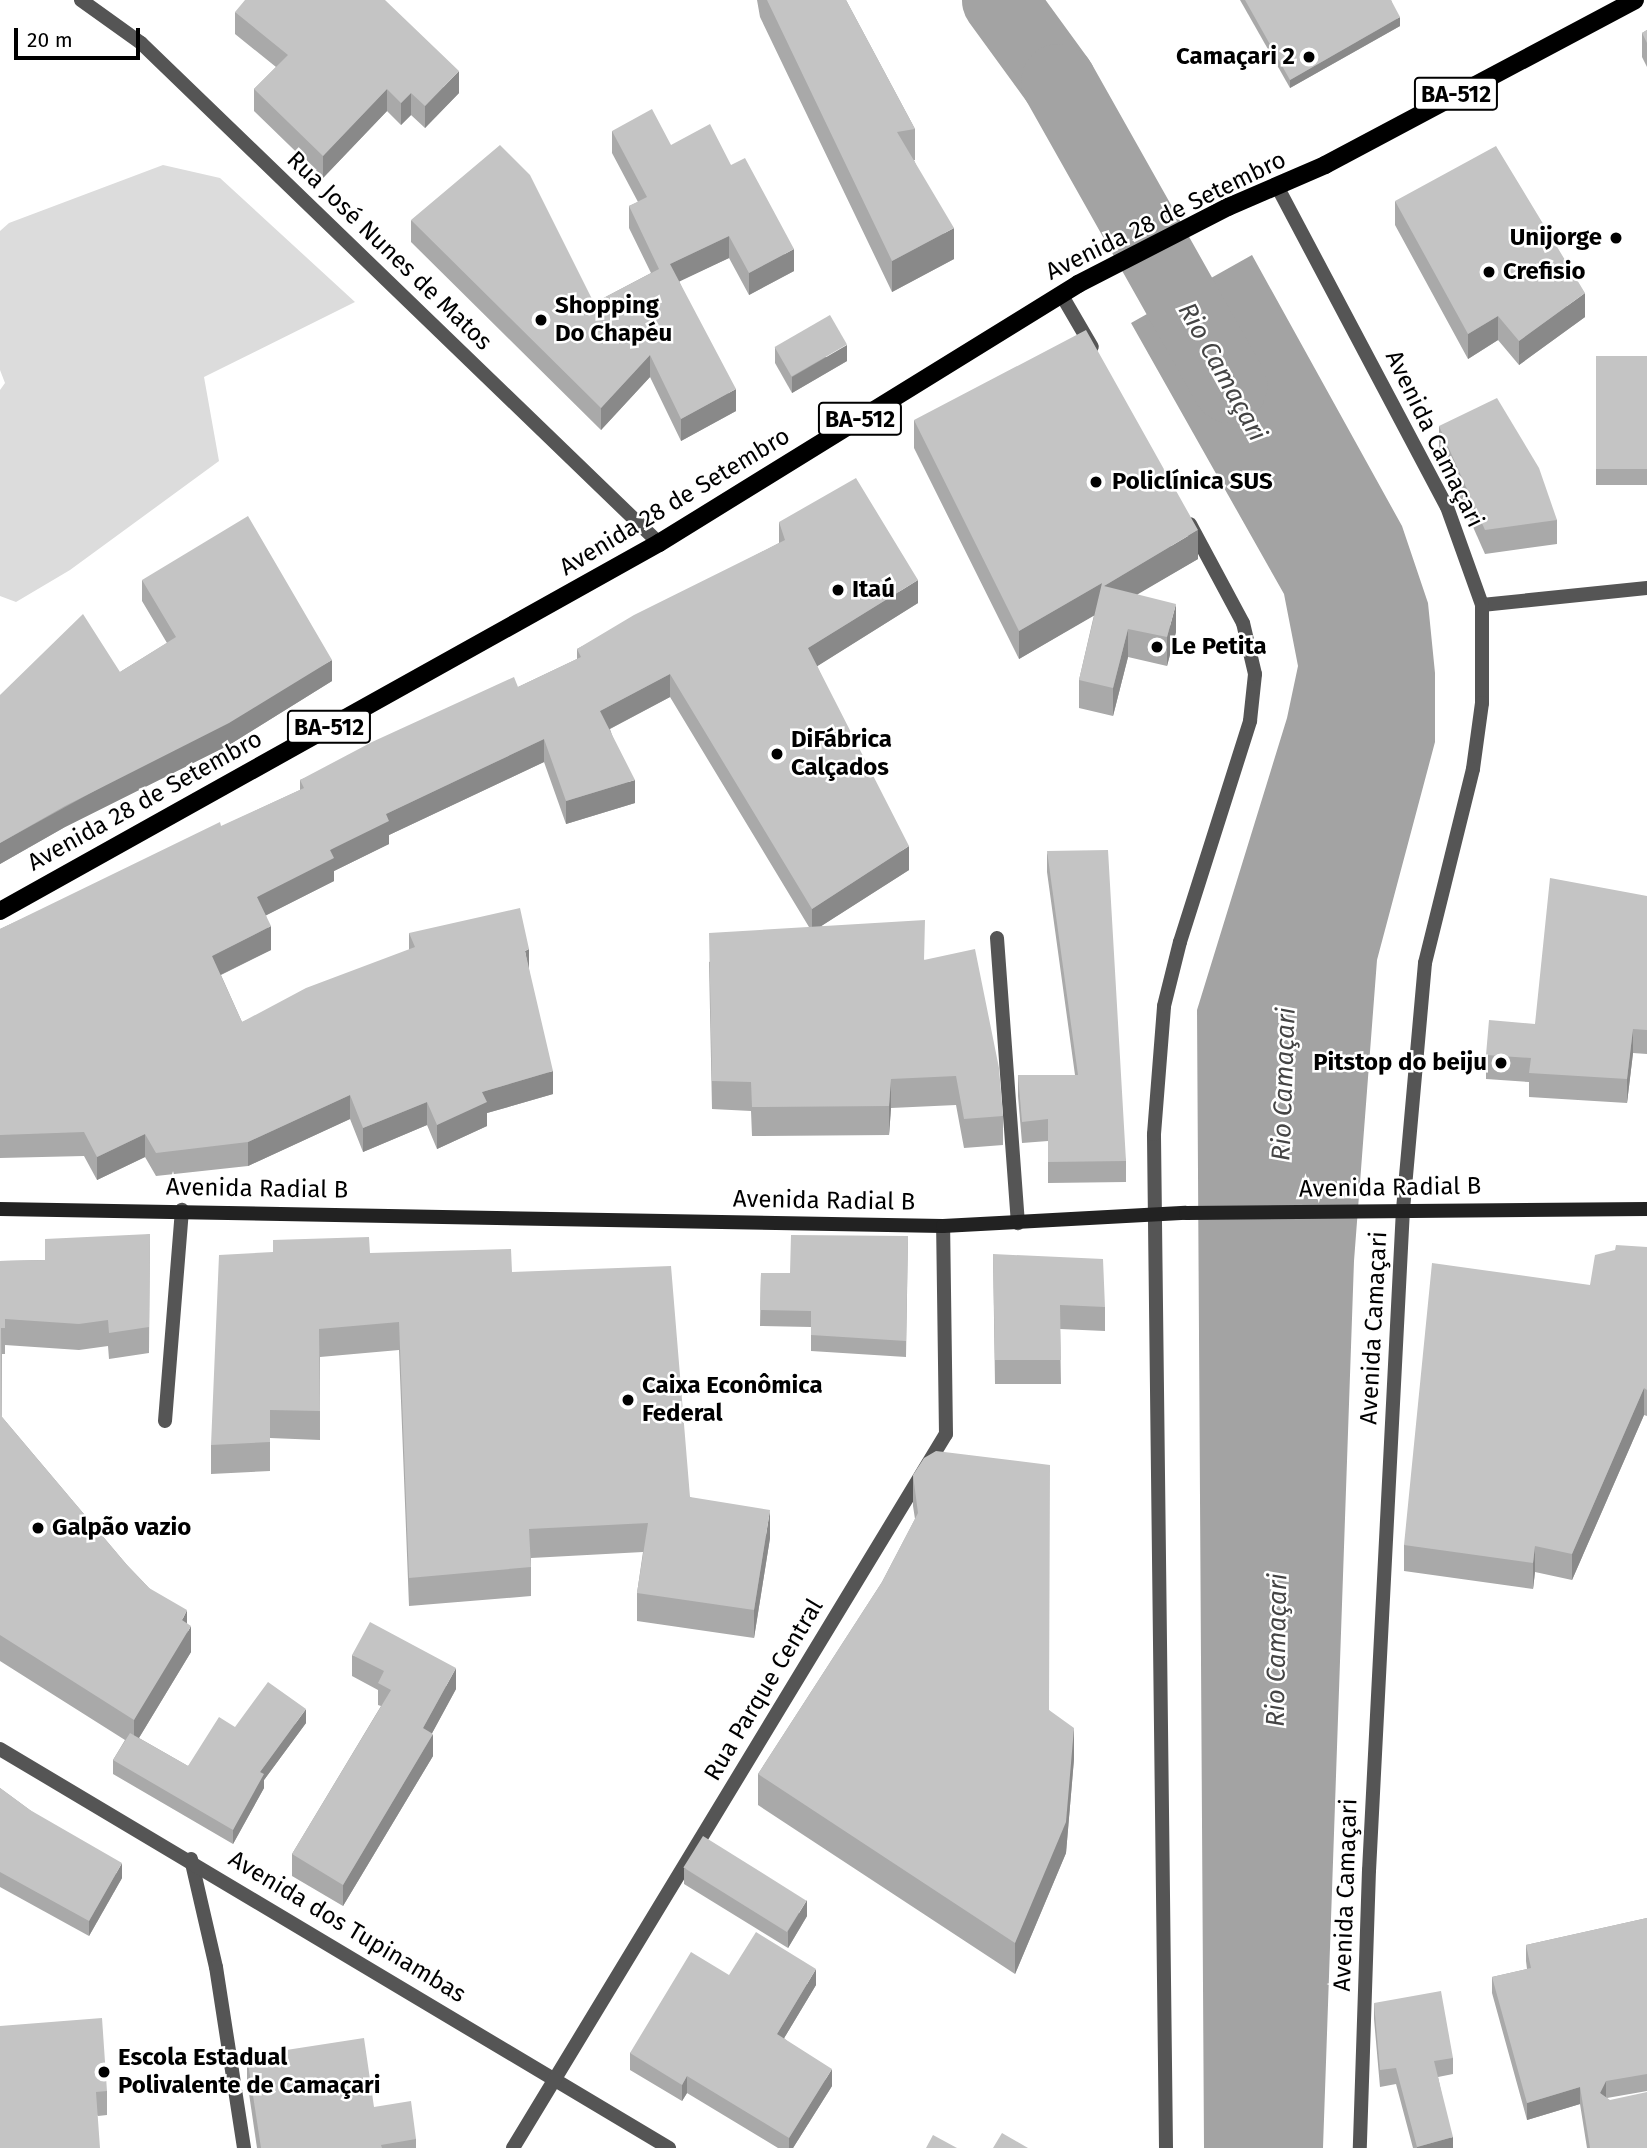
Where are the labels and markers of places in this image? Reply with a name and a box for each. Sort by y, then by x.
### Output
place label: Camaçari 2 [1176,43,1295,71]
marker: Camaçari 2 [1301,49,1317,65]
place label: Unijorge [1510,224,1602,252]
marker: Unijorge [1608,230,1624,246]
place label: Crefisio [1503,258,1585,286]
marker: Crefisio [1481,264,1497,280]
place label: Shopping Do Chapéu [555,292,672,348]
marker: Shopping Do Chapéu [533,312,549,328]
place label: Policlínica SUS [1112,468,1273,496]
marker: Policlínica SUS [1086,472,1106,492]
place label: Itaú [852,576,895,604]
marker: Itaú [830,582,846,598]
place label: Le Petita [1171,633,1267,661]
marker: Le Petita [1149,639,1165,655]
place label: DiFábrica Calçados [791,726,892,782]
marker: DiFábrica Calçados [769,746,785,762]
place label: Pitstop do beiju [1313,1049,1487,1077]
marker: Pitstop do beiju [1493,1055,1509,1071]
place label: Caixa Econômica Federal [642,1372,823,1428]
marker: Caixa Econômica Federal [620,1392,636,1408]
place label: Galpão vazio [52,1514,191,1542]
marker: Galpão vazio [30,1520,46,1536]
place label: Escola Estadual Polivalente de Camaçari [118,2044,380,2100]
marker: Escola Estadual Polivalente de Camaçari [96,2064,112,2080]

